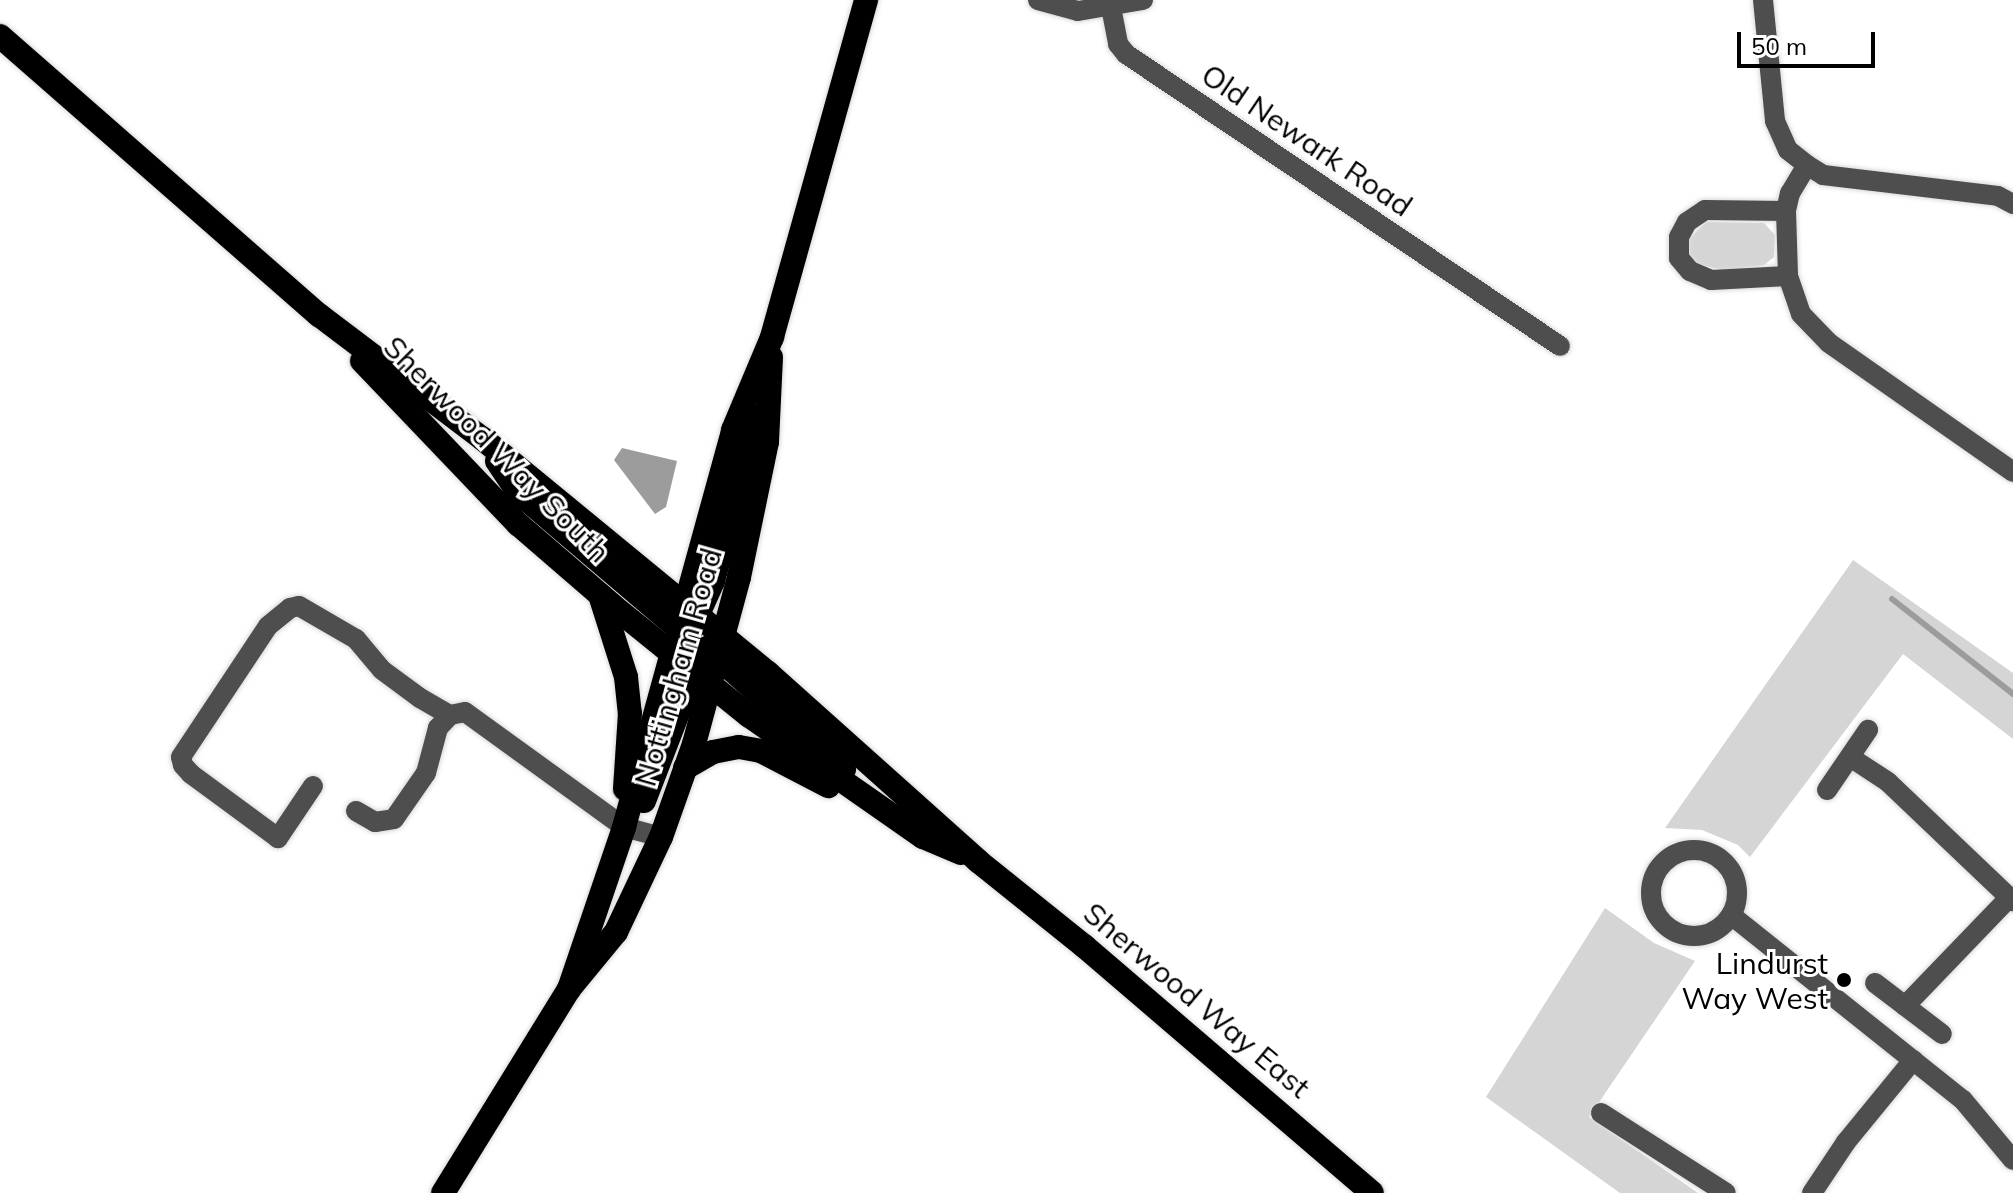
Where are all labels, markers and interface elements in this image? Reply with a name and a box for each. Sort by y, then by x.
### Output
scale bar [1741,16,1879,66]
text: 50 m [1751,31,1807,61]
street label: Old Newark Road [1195,56,1419,224]
street label: Sherwood Way South [377,329,617,569]
street label: Nottingham Road [627,544,729,790]
street label: Sherwood Way East [1077,895,1317,1105]
place label: Lindurst Way West [1682,945,1828,1016]
marker: Lindurst Way West [1835,971,1853,989]

